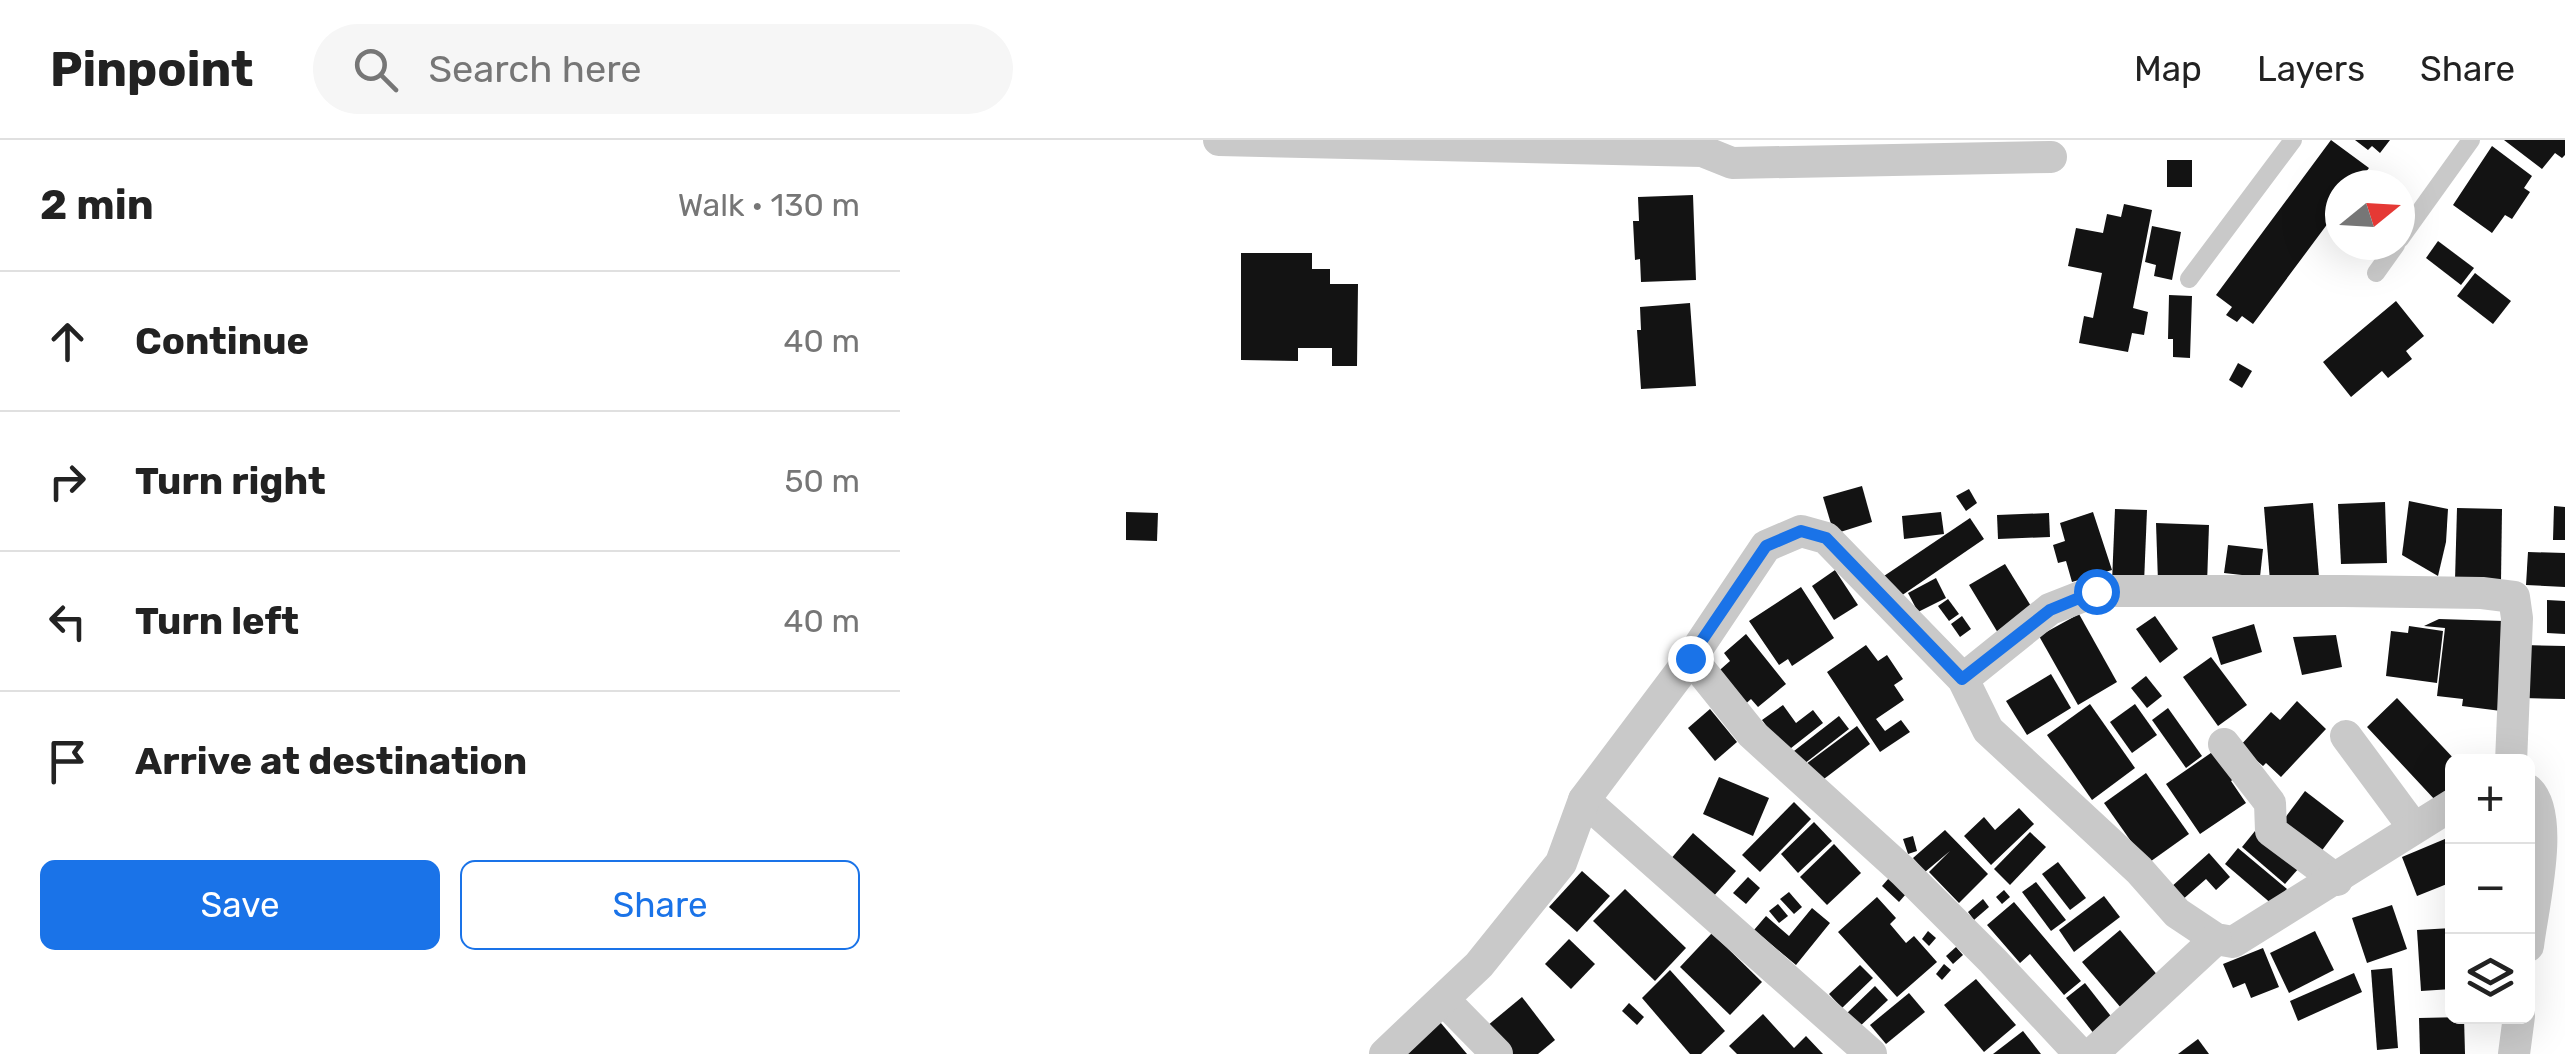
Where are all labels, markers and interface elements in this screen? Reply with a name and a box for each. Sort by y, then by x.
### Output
search box [313,24,1013,114]
text: Pinpoint [50,41,253,98]
icon: search [348,42,403,97]
text: Search here [428,46,642,92]
text: Map [2134,48,2202,90]
text: Layers [2257,48,2365,90]
text: Share [2420,48,2515,90]
north arrow [2325,170,2415,260]
text: 2 min [40,180,154,230]
text: Walk · 130 m [678,186,860,224]
icon: ahead [40,314,95,369]
text: Continue [135,318,309,364]
text: 40 m [784,322,860,360]
icon: right [40,454,95,509]
text: Turn right [135,458,326,504]
text: 50 m [784,462,860,500]
route start [2074,569,2120,615]
icon: left [40,594,95,649]
text: Turn left [135,598,299,644]
text: 40 m [784,602,860,640]
route end [1668,636,1714,682]
icon: arrive [40,734,95,789]
text: Arrive at destination [135,738,527,784]
map controls [2445,754,2535,1024]
button: + [2445,754,2535,844]
button: − [2445,844,2535,934]
button: Save [40,860,440,950]
button: Share [460,860,860,950]
button: layers [2445,934,2535,1024]

